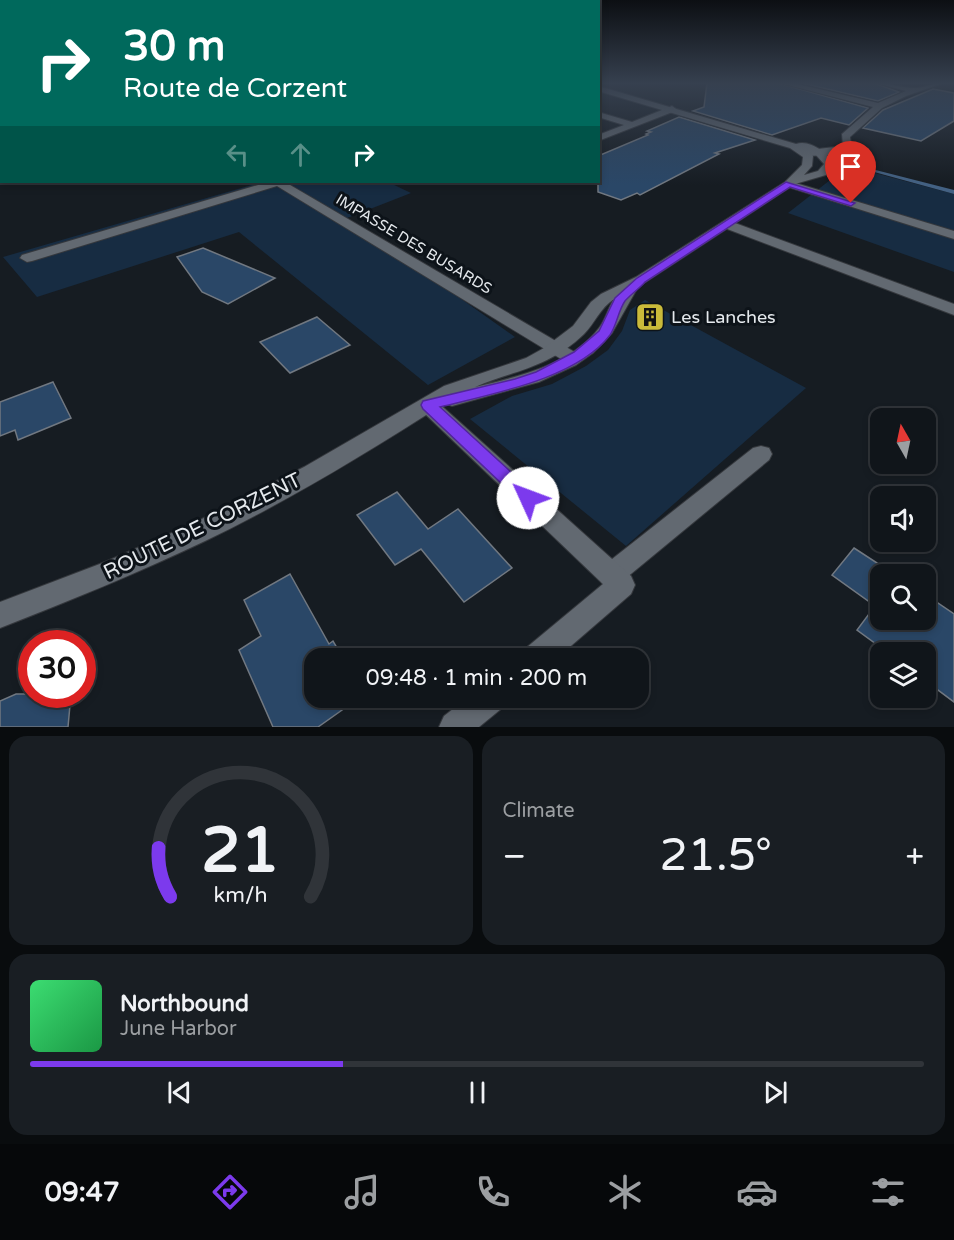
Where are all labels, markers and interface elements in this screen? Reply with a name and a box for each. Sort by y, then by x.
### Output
text: 30 m [123,21,225,72]
icon: right [24,24,102,102]
text: Route de Corzent [123,72,347,105]
icon: left [221,138,254,171]
icon: ahead [284,138,317,171]
icon: right [347,138,380,171]
pin [825,141,876,203]
icon: arrive [834,150,867,183]
street label: IMPASSE DES BUSARDS [333,190,495,298]
building icon: Les Lanches [634,301,666,333]
place label: Les Lanches [671,306,776,328]
north arrow [870,408,936,474]
map controls [870,408,936,708]
position arrow [496,466,560,530]
street label: ROUTE DE CORZENT [99,468,305,585]
button: sound [870,486,936,552]
button: search [870,564,936,630]
speed limit sign: 30 [18,630,96,708]
button: layers [870,642,936,708]
text: 09:48 · 1 min · 200 m [366,665,587,691]
text: Climate [503,799,575,823]
text: 21 [202,814,280,889]
text: 21.5° [659,829,772,883]
text: − [503,837,526,876]
text: + [905,837,924,876]
text: km/h [214,883,268,909]
text: Northbound [120,991,249,1017]
text: June Harbor [120,1017,237,1041]
icon: previous [163,1076,196,1109]
icon: pause [461,1076,494,1109]
icon: next [759,1076,792,1109]
icon: directions [209,1171,251,1213]
icon: music [341,1171,383,1213]
icon: phone [472,1171,514,1213]
icon: climate [604,1171,646,1213]
icon: car [736,1171,778,1213]
icon: filters [867,1171,909,1213]
text: 09:47 [45,1176,120,1209]

